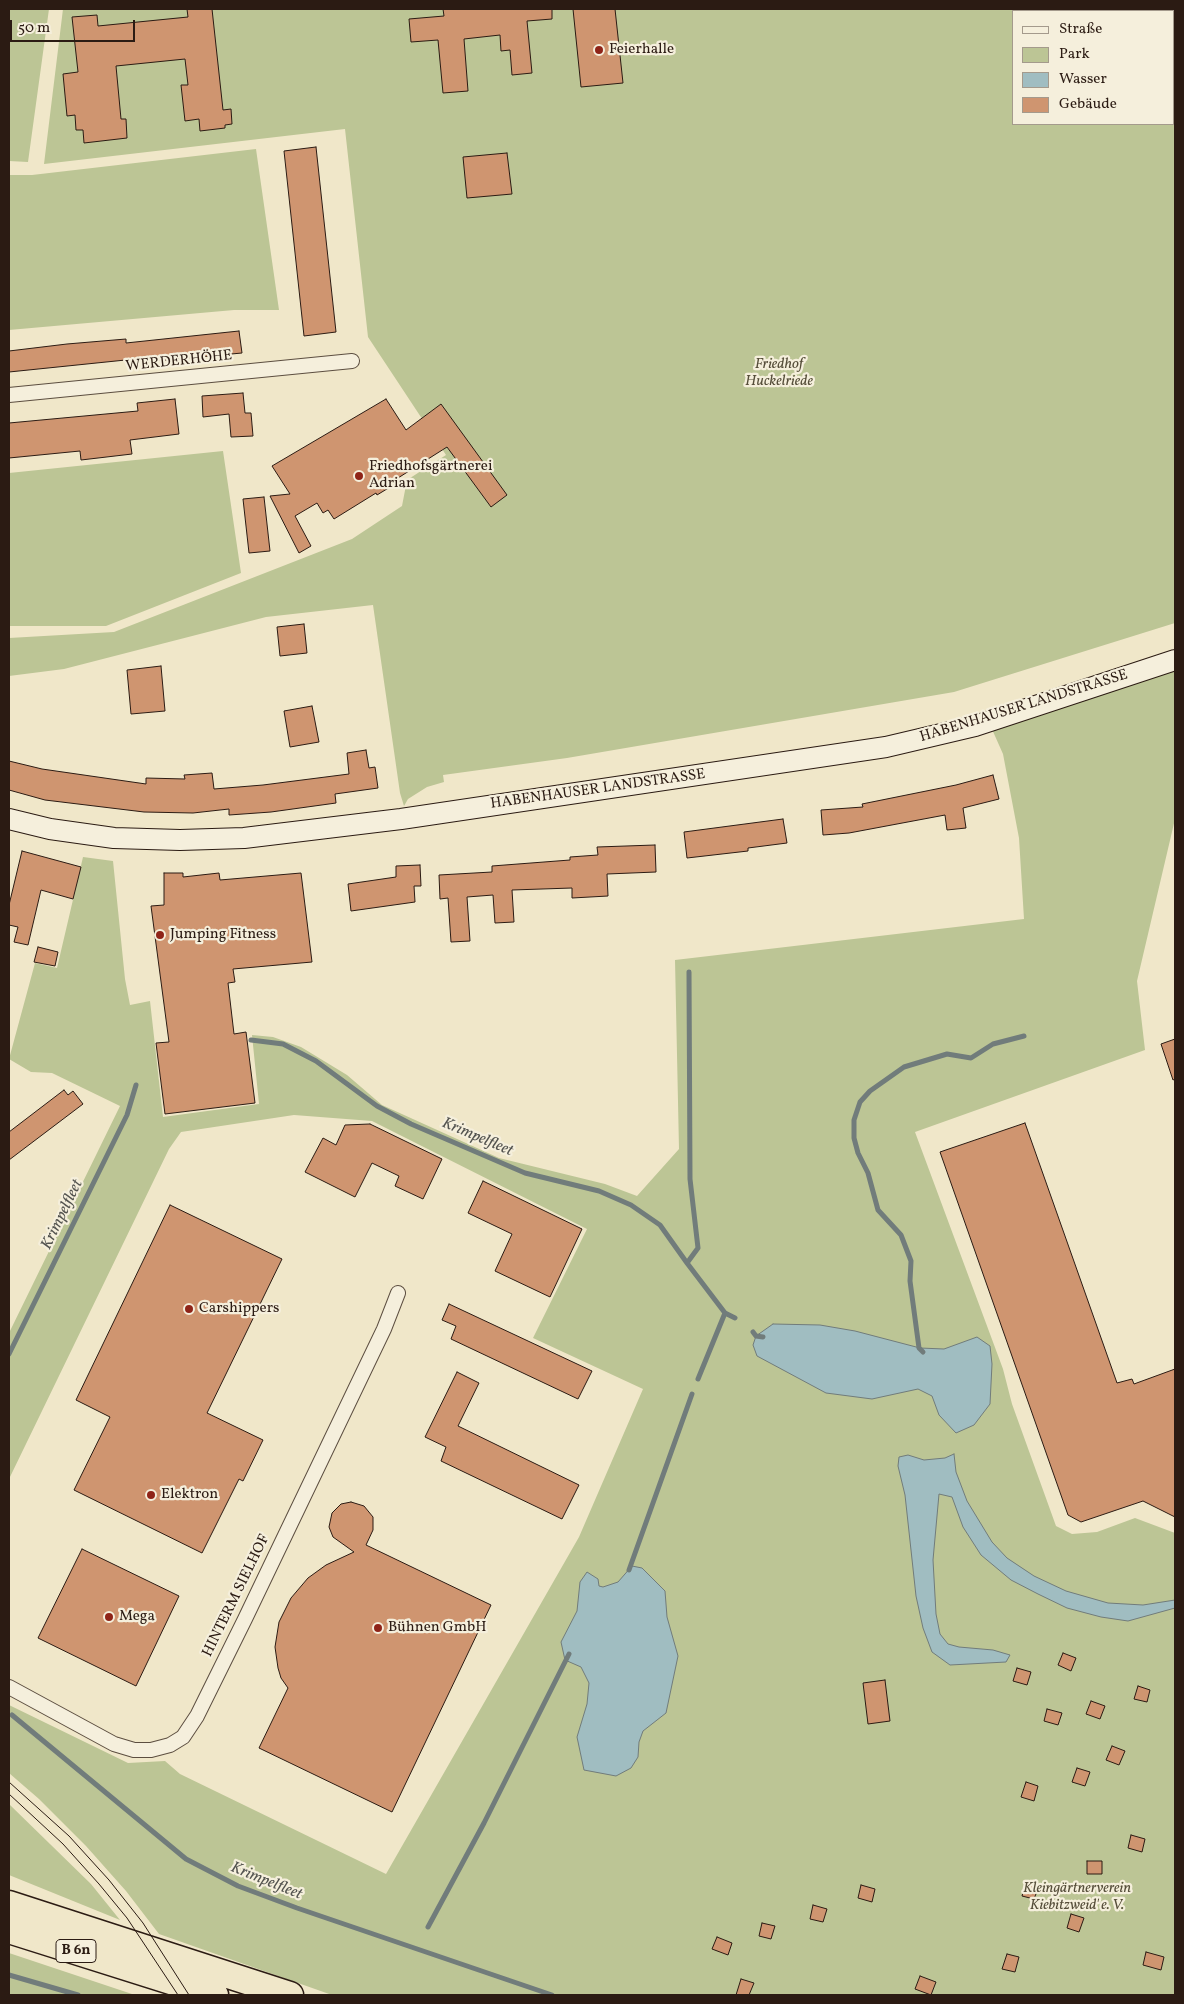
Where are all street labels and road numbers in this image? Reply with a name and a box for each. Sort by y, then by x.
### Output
street label: WERDERHÖHE [125,347,233,377]
street label: HABENHAUSER LANDSTRASSE [918,667,1130,747]
street label: HABENHAUSER LANDSTRASSE [489,766,707,814]
street label: HINTERM SIELHOF [200,1532,274,1660]
road number: B 6n [56,1940,96,1962]

